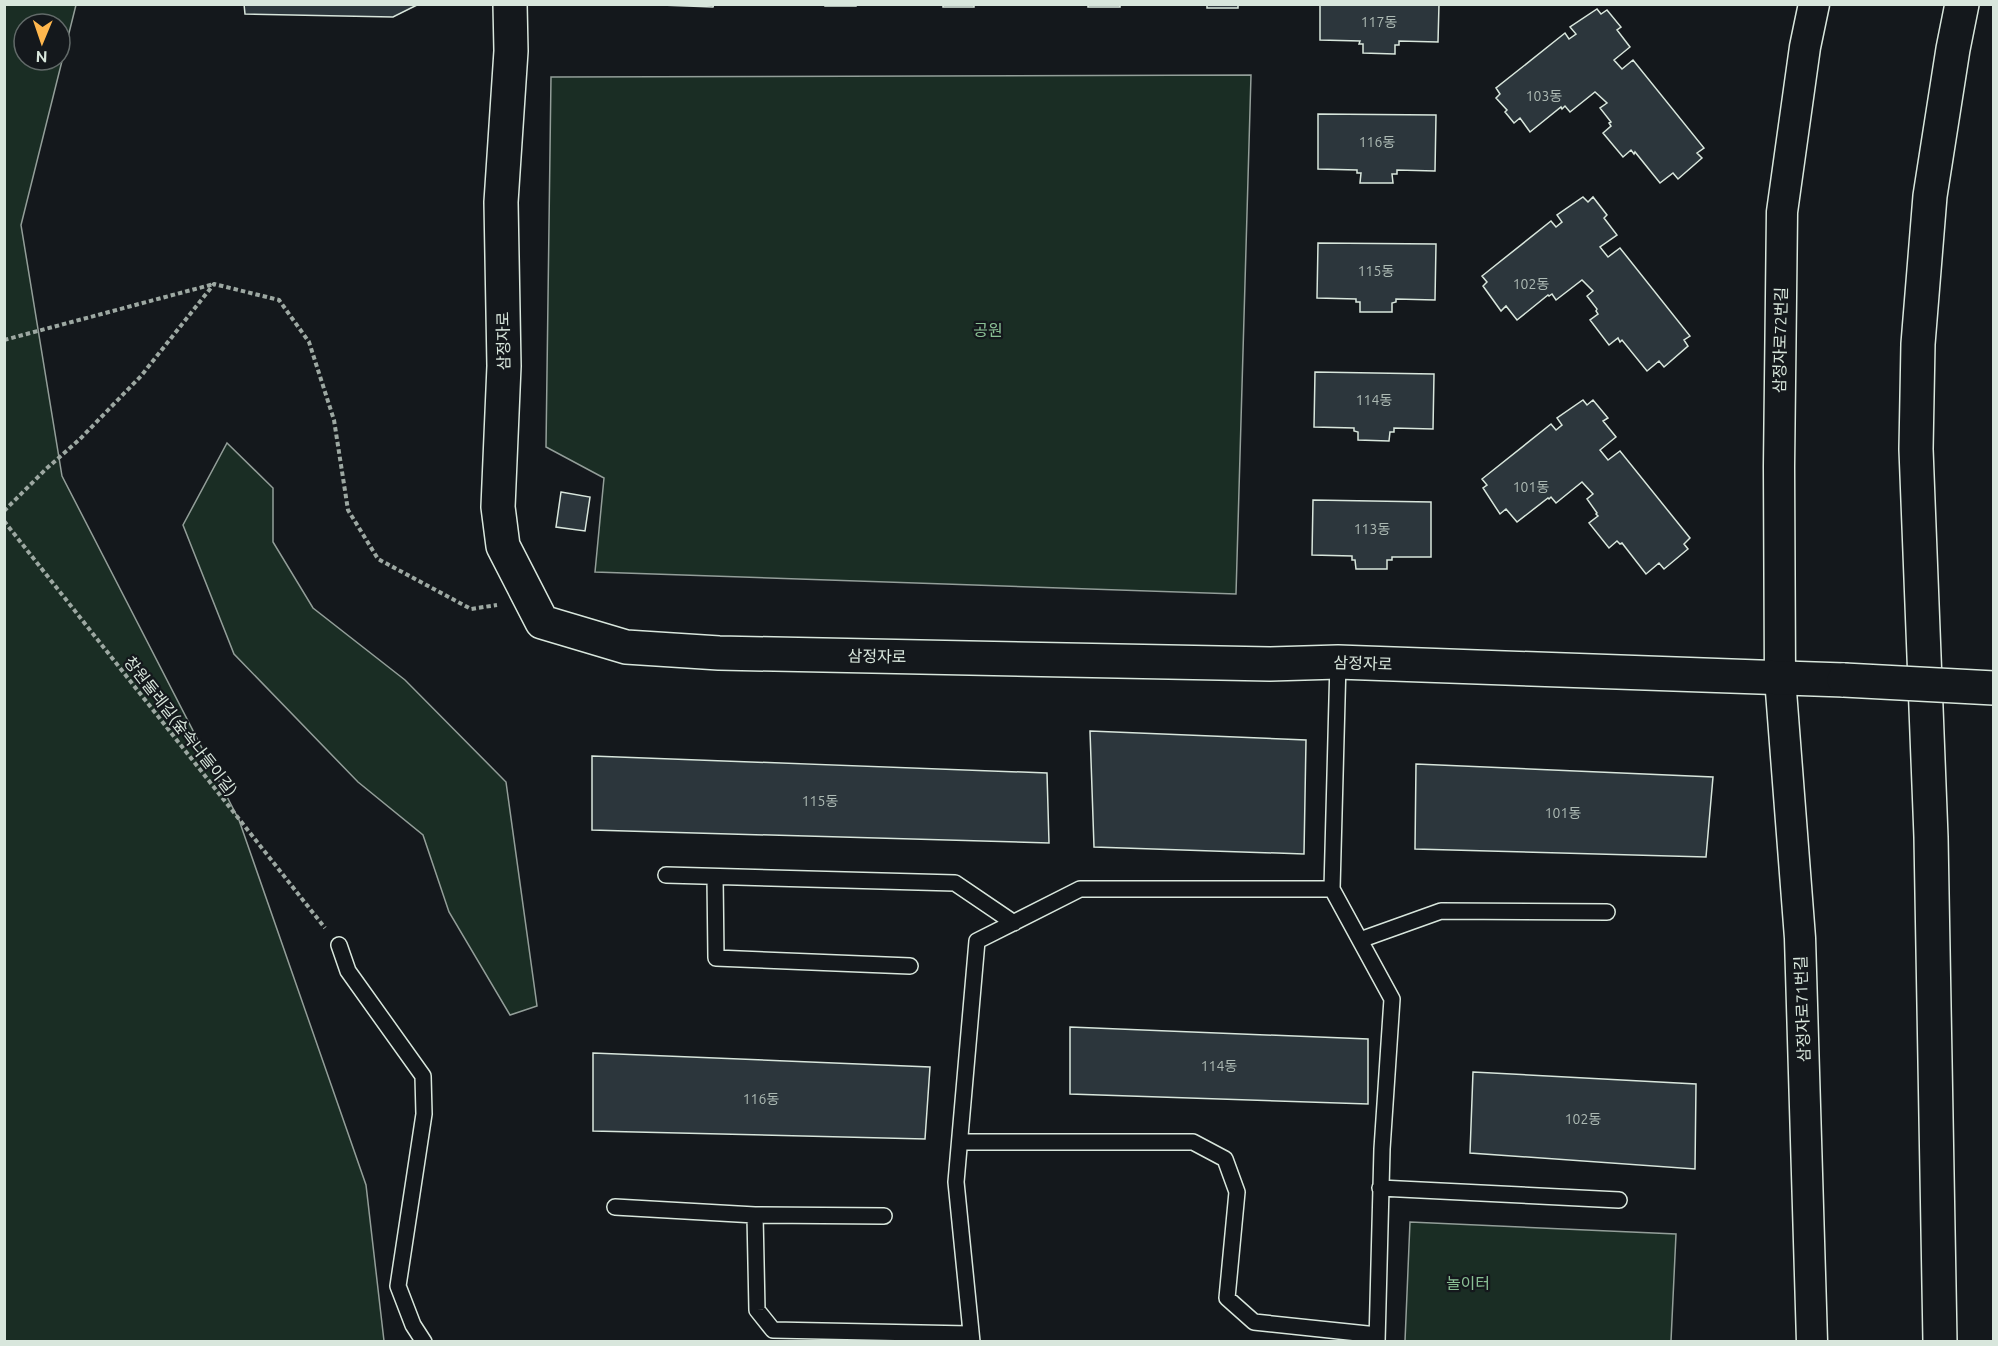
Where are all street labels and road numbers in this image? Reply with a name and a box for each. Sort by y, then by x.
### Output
street label: 삼정자로72번길 [1770,287,1790,393]
street label: 삼정자로 [493,311,513,371]
street label: 삼정자로 [847,646,907,666]
street label: 창원둘레길(숲속나들이길) [120,653,241,800]
street label: 삼정자로 [1333,653,1393,673]
street label: 삼정자로71번길 [1791,956,1813,1062]

